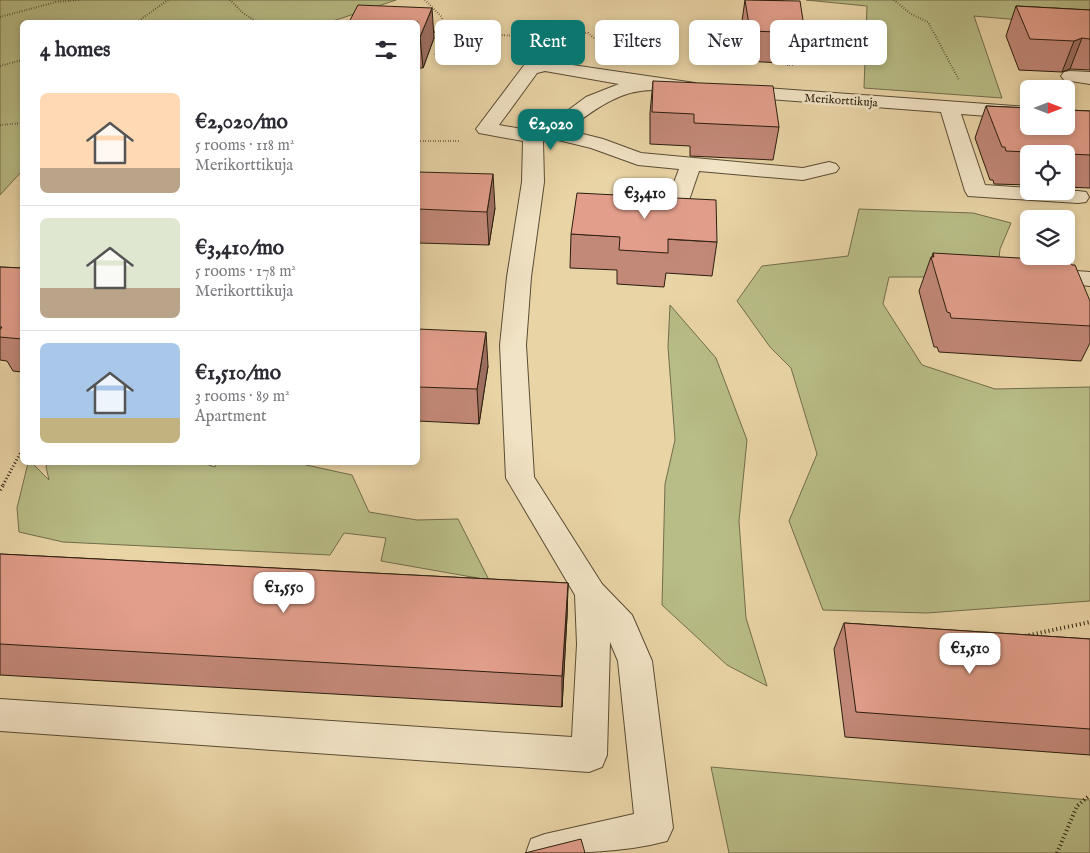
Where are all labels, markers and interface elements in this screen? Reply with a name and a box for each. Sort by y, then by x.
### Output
chip: Buy [435,20,501,65]
chip: Rent [511,20,585,65]
chip: Filters [595,20,679,65]
chip: New [689,20,760,65]
chip: Apartment [770,20,887,65]
icon: filters [372,36,400,64]
text: 4 homes [40,37,110,64]
north arrow [1020,80,1075,135]
map controls [1020,80,1075,265]
street label: Merikorttikuja [804,90,879,111]
pin: €2,020 [510,108,592,151]
text: €2,020/mo [195,109,288,136]
icon: home [80,113,140,173]
text: €2,020 [529,115,573,135]
text: 5 rooms · 118 m² [195,136,294,156]
button: locate [1020,145,1075,200]
text: Merikorttikuja [195,156,293,176]
pin: €3,410 [604,178,686,220]
text: €3,410 [624,184,666,204]
button: layers [1020,210,1075,265]
text: €3,410/mo [195,235,284,262]
icon: home [80,238,140,298]
text: 5 rooms · 178 m² [195,262,296,282]
text: Merikorttikuja [195,282,293,302]
text: €1,510/mo [195,360,281,387]
icon: home [80,363,140,423]
text: 3 rooms · 89 m² [195,387,290,407]
text: Apartment [195,407,266,427]
pin: €1,550 [243,572,325,614]
text: €1,550 [265,578,303,598]
pin: €1,510 [929,632,1011,675]
text: €1,510 [950,639,990,659]

